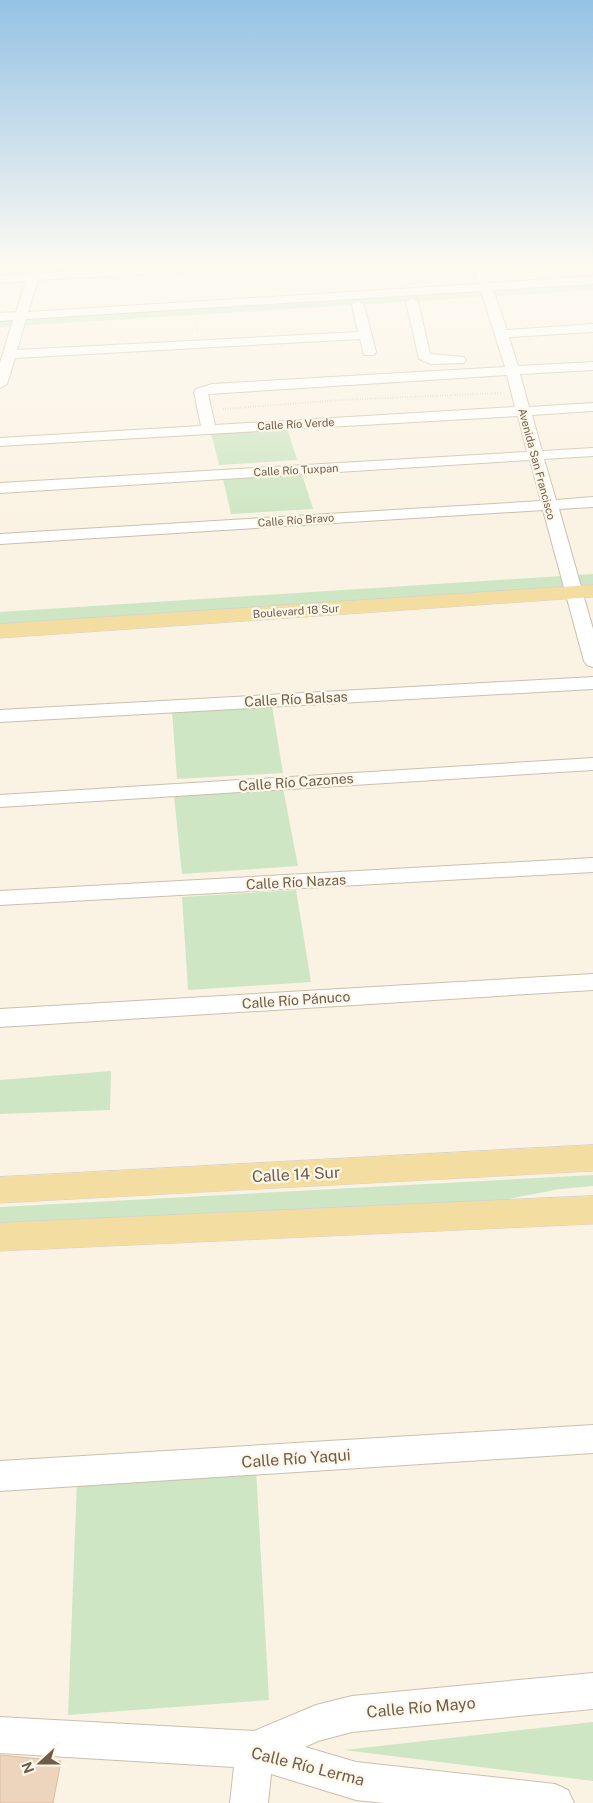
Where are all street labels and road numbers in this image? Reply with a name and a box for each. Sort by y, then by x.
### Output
street label: Avenida San Francisco [516,407,558,521]
street label: Calle Río Verde [257,416,335,432]
street label: Calle Río Tuxpan [253,462,339,478]
street label: Calle Río Bravo [257,511,335,529]
street label: Boulevard 18 Sur [252,602,340,620]
street label: Calle Río Balsas [244,688,348,710]
street label: Calle Río Cazones [238,770,354,794]
street label: Calle Río Nazas [246,871,346,893]
street label: Calle Río Pánuco [241,988,351,1012]
street label: Calle 14 Sur [251,1163,341,1186]
street label: Calle Río Yaqui [241,1445,351,1472]
street label: Calle Río Mayo [366,1693,476,1722]
street label: Calle Río Lerma [249,1743,366,1790]

